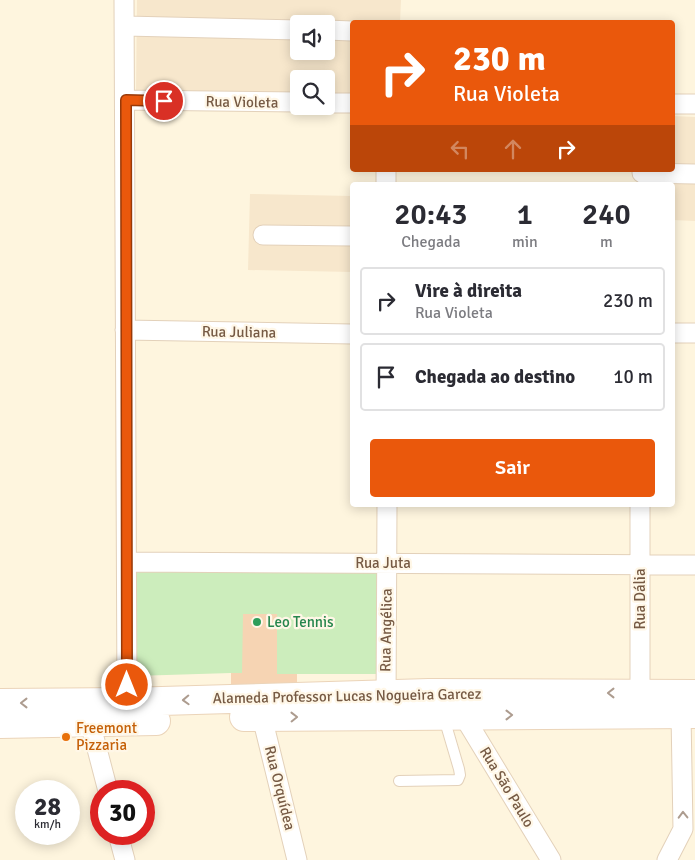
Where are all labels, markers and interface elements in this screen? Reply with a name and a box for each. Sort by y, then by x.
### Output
map controls [290,15,335,115]
button: sound [290,15,335,60]
text: 230 m [453,37,546,80]
icon: right [370,40,435,105]
button: search [290,70,335,115]
pin [143,80,185,122]
text: Rua Violeta [453,80,560,107]
icon: arrive [150,87,178,115]
street label: Rua Violeta [205,92,279,112]
icon: left [446,135,474,163]
icon: ahead [499,135,527,163]
icon: right [552,135,580,163]
text: 20:43 [394,196,468,233]
text: 1 [517,196,533,233]
text: 240 [582,196,631,233]
text: Chegada [401,232,461,252]
text: min [512,232,538,252]
text: m [600,232,613,252]
text: Vire à direita [415,279,522,303]
icon: right [372,287,400,315]
text: 230 m [603,289,653,313]
text: Rua Violeta [415,303,493,323]
street label: Rua Juliana [202,322,276,342]
icon: arrive [372,363,400,391]
text: Chegada ao destino [415,365,575,389]
text: 10 m [613,365,653,389]
button: Sair [370,439,655,497]
street label: Rua Juta [355,554,411,572]
street label: Rua Dália [631,569,649,629]
street label: Rua Angélica [376,588,396,672]
place label: Leo Tennis [267,613,334,631]
marker: Leo Tennis [251,616,263,628]
position arrow [100,658,152,710]
street label: Alameda Professor Lucas Nogueira Garcez [213,685,482,707]
one-way arrow [607,688,615,698]
one-way arrow [182,695,190,706]
one-way arrow [20,698,28,708]
one-way arrow [505,710,513,720]
one-way arrow [290,711,298,722]
place label: Freemont Pizzaria [76,719,137,754]
marker: Freemont Pizzaria [60,731,72,743]
street label: Rua São Paulo [476,743,538,831]
street label: Rua Orquídea [261,744,299,832]
speed limit sign: 30 [90,780,155,845]
text: 28 [34,791,61,822]
one-way arrow [678,811,688,818]
text: km/h [34,817,61,832]

